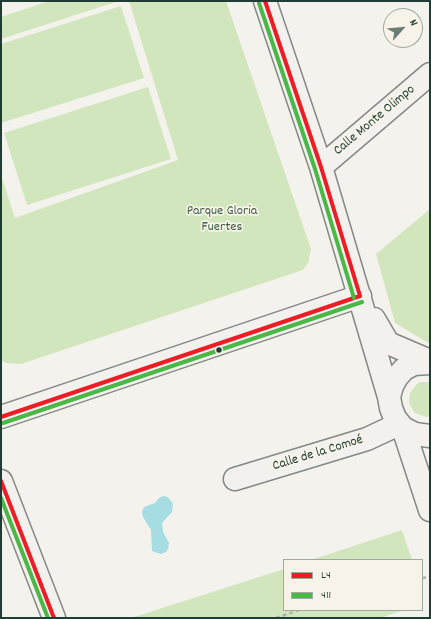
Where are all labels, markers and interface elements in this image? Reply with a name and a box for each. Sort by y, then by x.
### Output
north arrow [383,8,423,48]
text: N [404,17,421,29]
street label: Calle Monte Olimpo [331,82,419,160]
park label: Parque Gloria Fuertes [187,204,257,236]
unlabelled marker [214,345,224,355]
street label: Calle de la Comoé [271,432,365,476]
legend [283,559,423,611]
text: L4 [321,567,331,584]
text: 411 [321,587,331,604]

